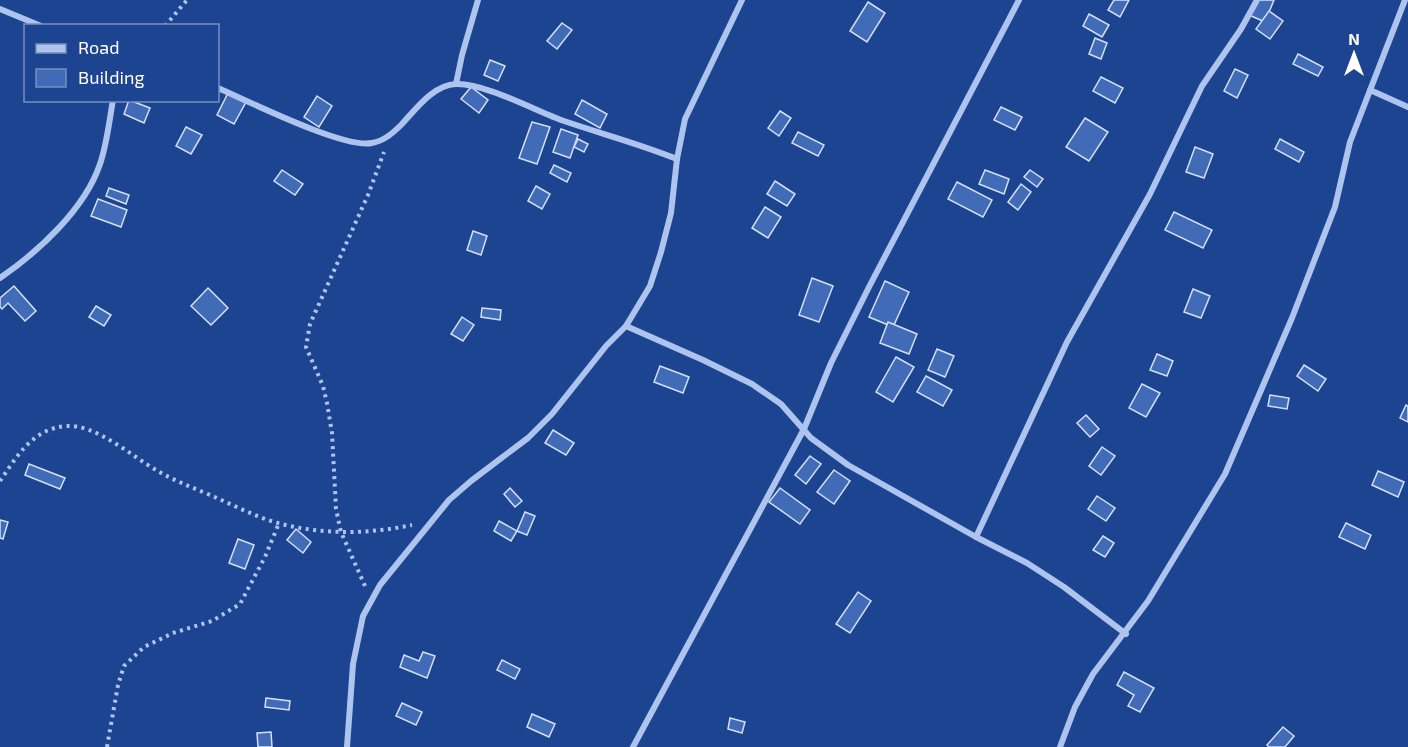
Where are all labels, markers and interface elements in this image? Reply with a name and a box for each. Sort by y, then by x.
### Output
legend [24,24,219,102]
north arrow [1324,24,1384,84]
text: N [1348,29,1360,48]
text: Road [78,36,119,58]
text: Building [78,66,145,88]

